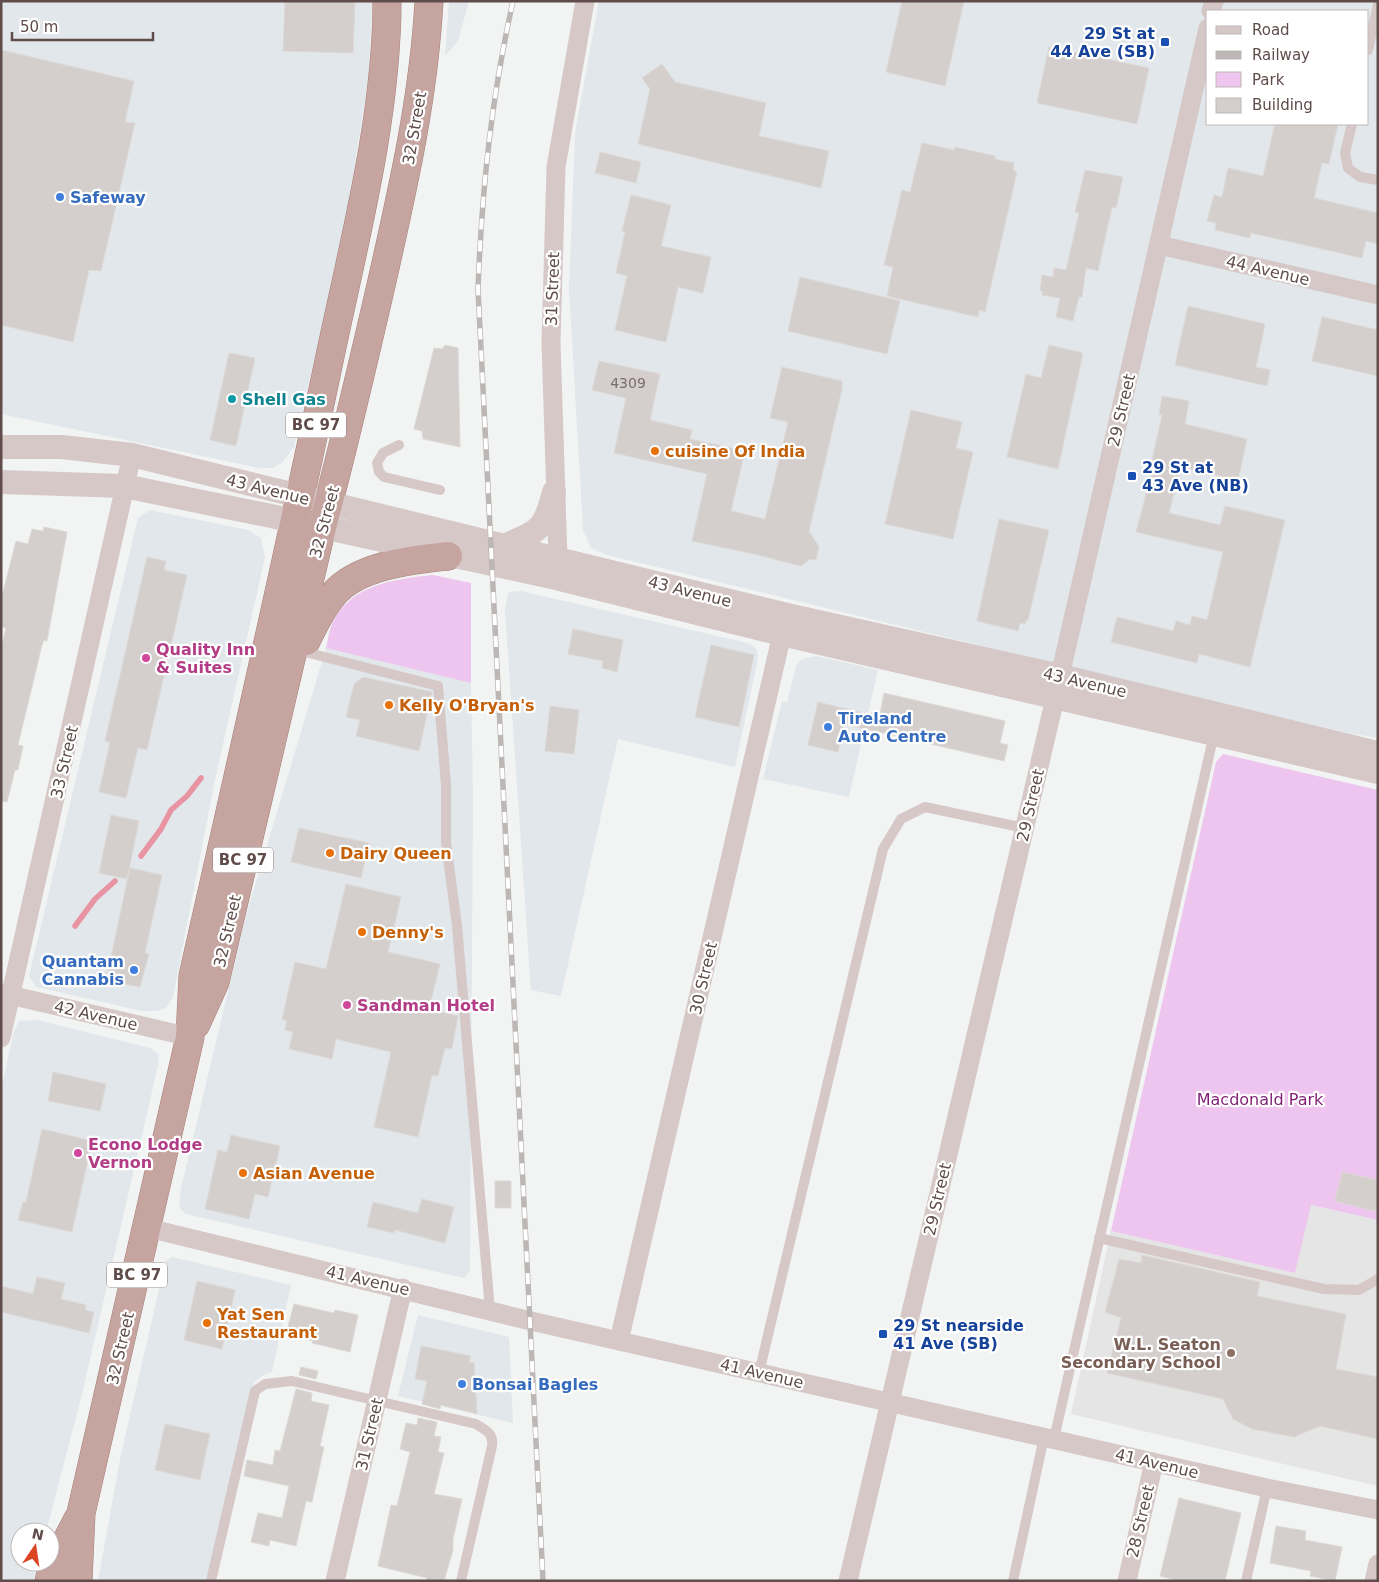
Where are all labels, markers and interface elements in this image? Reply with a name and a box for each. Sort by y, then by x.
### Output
scale bar [12,10,154,42]
legend [1206,10,1369,125]
text: 50 m [20,18,58,36]
text: Road [1252,21,1290,39]
place label: 29 St at 44 Ave (SB) [1050,24,1155,61]
marker: 29 St at 44 Ave (SB) [1159,36,1171,48]
text: Railway [1252,46,1310,64]
text: Park [1252,71,1285,89]
street label: 32 Street [399,90,430,166]
text: Building [1252,96,1313,114]
place label: Safeway [70,188,146,207]
marker: Safeway [54,191,66,203]
street label: 31 Street [542,252,563,326]
street label: 44 Avenue [1224,252,1311,289]
street label: 29 Street [1104,372,1139,448]
house number: 4309 [610,375,646,391]
place label: Shell Gas [242,390,326,409]
marker: Shell Gas [226,393,238,405]
road number: BC 97 [286,412,346,438]
place label: cuisine Of India [665,442,805,461]
marker: cuisine Of India [649,445,661,457]
place label: 29 St at 43 Ave (NB) [1142,458,1249,495]
street label: 43 Avenue [224,470,311,509]
marker: 29 St at 43 Ave (NB) [1126,470,1138,482]
street label: 32 Street [306,484,343,560]
street label: 43 Avenue [646,572,733,611]
place label: Quality Inn & Suites [156,640,255,677]
marker: Quality Inn & Suites [140,652,152,664]
street label: 43 Avenue [1041,664,1128,701]
place label: Kelly O'Bryan's [399,696,535,715]
marker: Kelly O'Bryan's [383,699,395,711]
place label: Tireland Auto Centre [838,709,947,746]
marker: Tireland Auto Centre [822,721,834,733]
street label: 33 Street [47,724,82,800]
street label: 29 Street [1013,767,1048,843]
place label: Dairy Queen [340,844,452,863]
marker: Dairy Queen [324,847,336,859]
road number: BC 97 [213,848,273,872]
street label: 32 Street [210,893,245,969]
place label: Denny's [372,923,444,942]
marker: Denny's [356,926,368,938]
street label: 30 Street [686,940,721,1016]
place label: Quantam Cannabis [41,952,124,989]
marker: Quantam Cannabis [128,964,140,976]
place label: Sandman Hotel [357,996,495,1015]
street label: 42 Avenue [52,997,139,1034]
marker: Sandman Hotel [341,999,353,1011]
park label: Macdonald Park [1197,1090,1324,1109]
place label: Econo Lodge Vernon [88,1135,202,1172]
marker: Econo Lodge Vernon [72,1147,84,1159]
street label: 29 Street [920,1161,955,1237]
place label: Asian Avenue [253,1164,375,1183]
marker: Asian Avenue [237,1167,249,1179]
road number: BC 97 [107,1262,167,1288]
street label: 41 Avenue [324,1262,411,1299]
place label: Yat Sen Restaurant [216,1305,318,1342]
street label: 32 Street [103,1310,138,1386]
place label: 29 St nearside 41 Ave (SB) [893,1316,1024,1353]
marker: Yat Sen Restaurant [201,1317,213,1329]
marker: 29 St nearside 41 Ave (SB) [877,1328,889,1340]
place label: W.L. Seaton Secondary School [1061,1335,1221,1372]
marker: W.L. Seaton Secondary School [1225,1347,1237,1359]
street label: 41 Avenue [718,1355,805,1392]
place label: Bonsai Bagles [472,1375,598,1394]
marker: Bonsai Bagles [456,1378,468,1390]
street label: 31 Street [352,1396,387,1472]
street label: 41 Avenue [1113,1445,1200,1482]
street label: 28 Street [1123,1483,1158,1559]
north arrow [10,1522,60,1572]
text: N [30,1525,45,1543]

